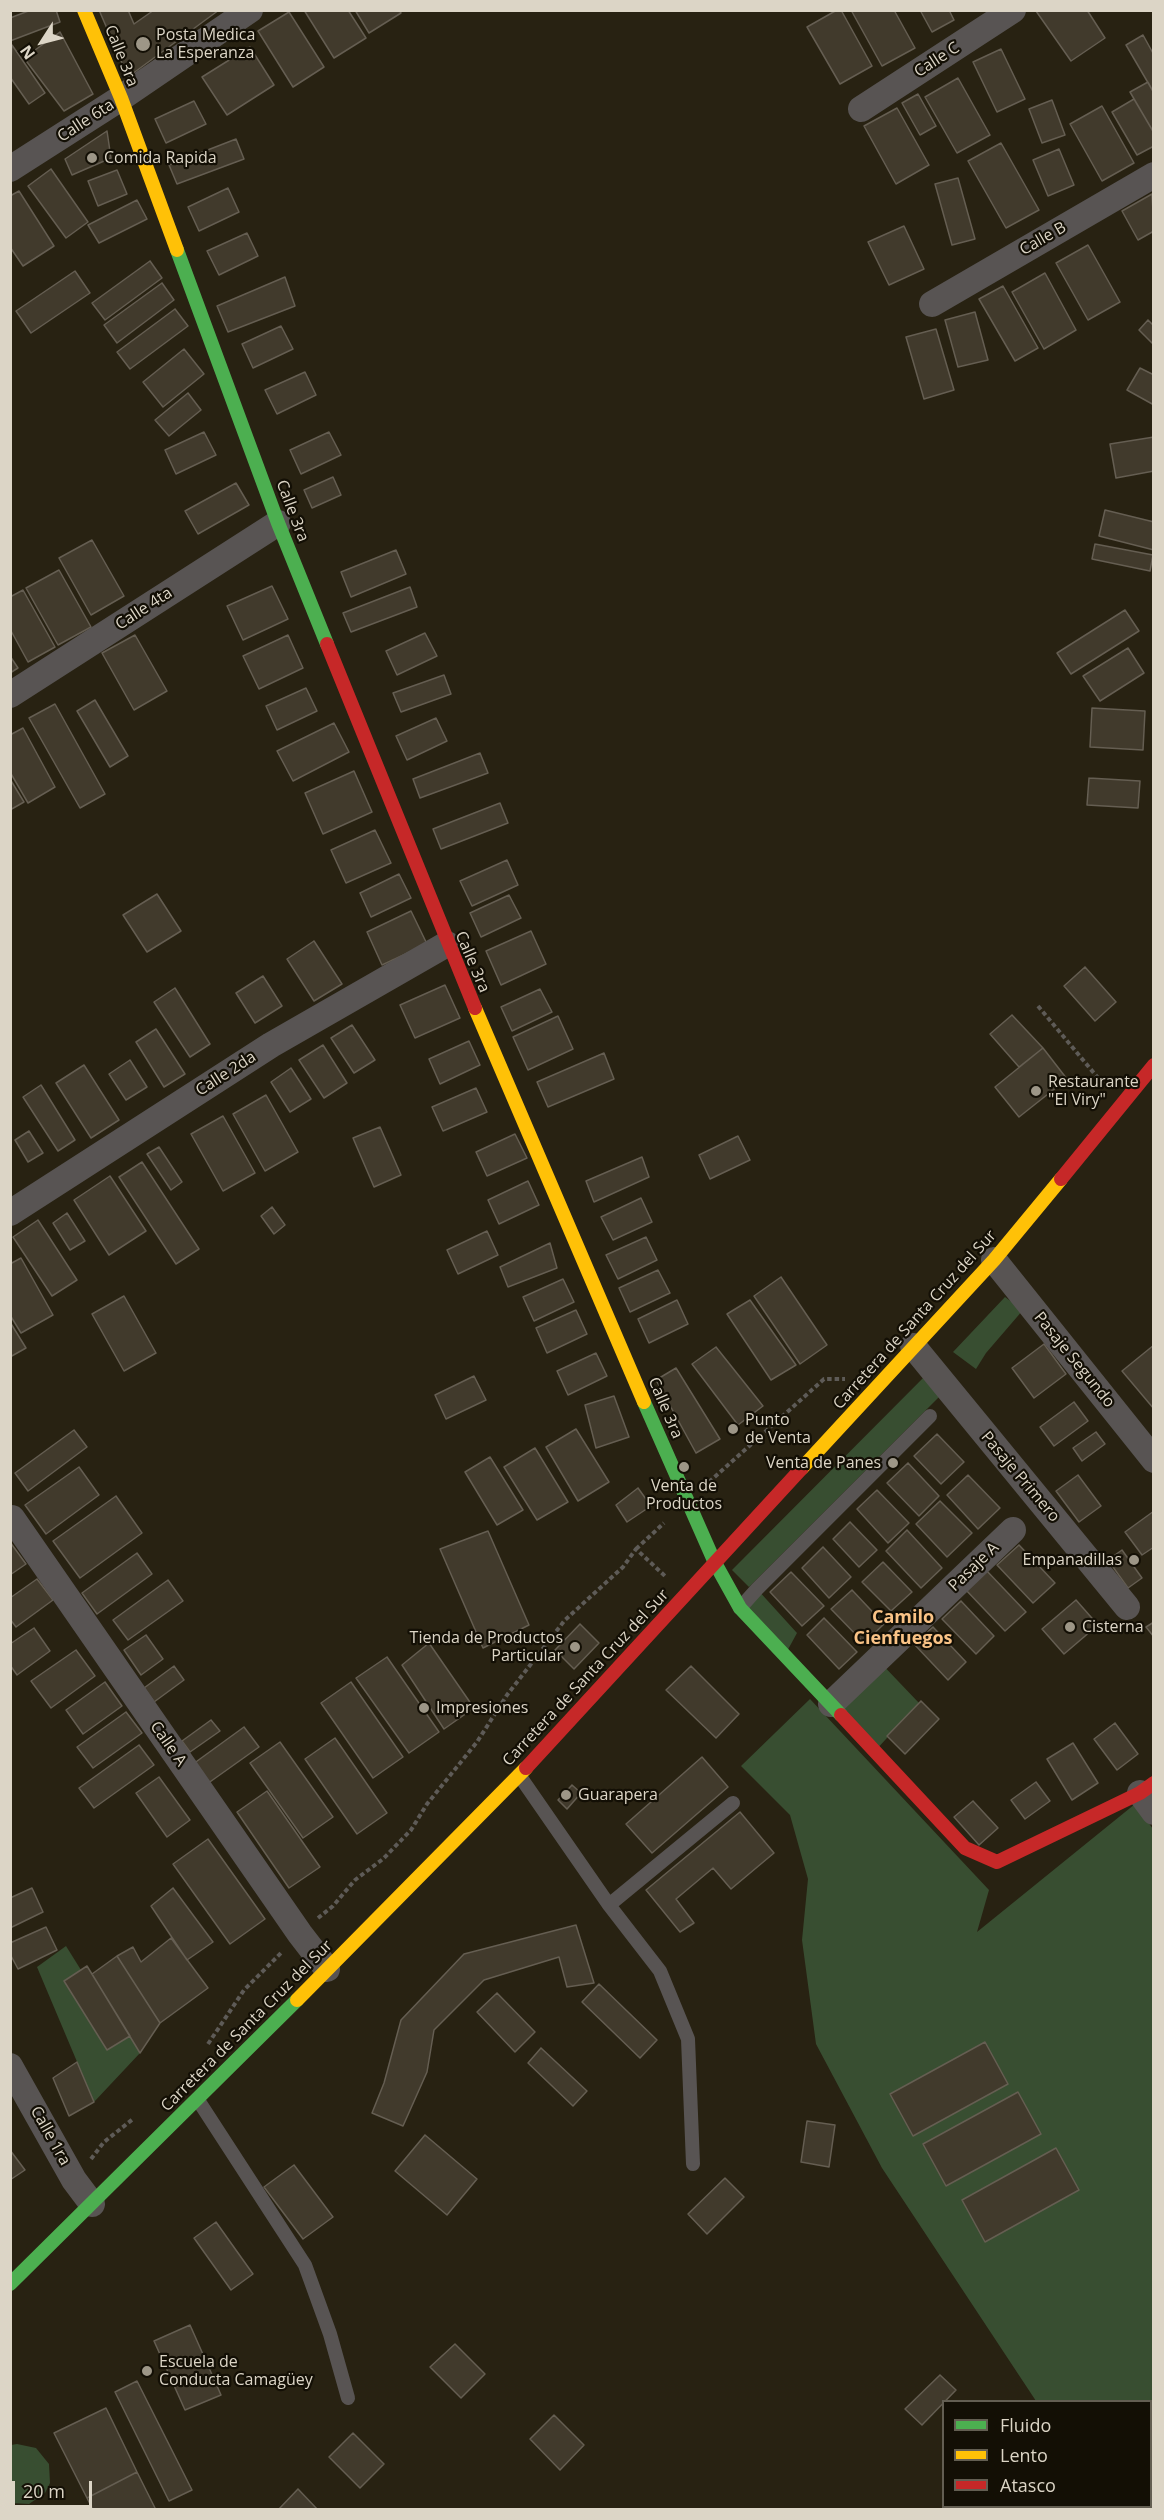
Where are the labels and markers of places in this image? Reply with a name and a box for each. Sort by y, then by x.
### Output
place label: Posta Medica La Esperanza [156,25,255,63]
marker: Posta Medica La Esperanza [134,35,152,53]
place label: Comida Rapida [104,148,217,168]
marker: Comida Rapida [85,151,99,165]
place label: Restaurante "El Viry" [1048,1072,1139,1110]
marker: Restaurante "El Viry" [1029,1084,1043,1098]
place label: Punto de Venta [745,1410,811,1448]
marker: Punto de Venta [726,1422,740,1436]
place label: Venta de Panes [766,1453,881,1473]
marker: Venta de Panes [886,1456,900,1470]
marker: Venta de Productos [677,1460,691,1474]
place label: Venta de Productos [646,1476,722,1514]
place label: Empanadillas [1022,1550,1122,1570]
marker: Empanadillas [1127,1553,1141,1567]
place label: Cisterna [1082,1617,1144,1637]
marker: Cisterna [1063,1620,1077,1634]
place label: Tienda de Productos Particular [410,1628,563,1666]
marker: Tienda de Productos Particular [568,1640,582,1654]
place label: Impresiones [436,1698,528,1718]
marker: Impresiones [417,1701,431,1715]
place label: Guarapera [578,1785,658,1805]
marker: Guarapera [559,1788,573,1802]
place label: Escuela de Conducta Camagüey [159,2352,313,2390]
marker: Escuela de Conducta Camagüey [140,2364,154,2378]

